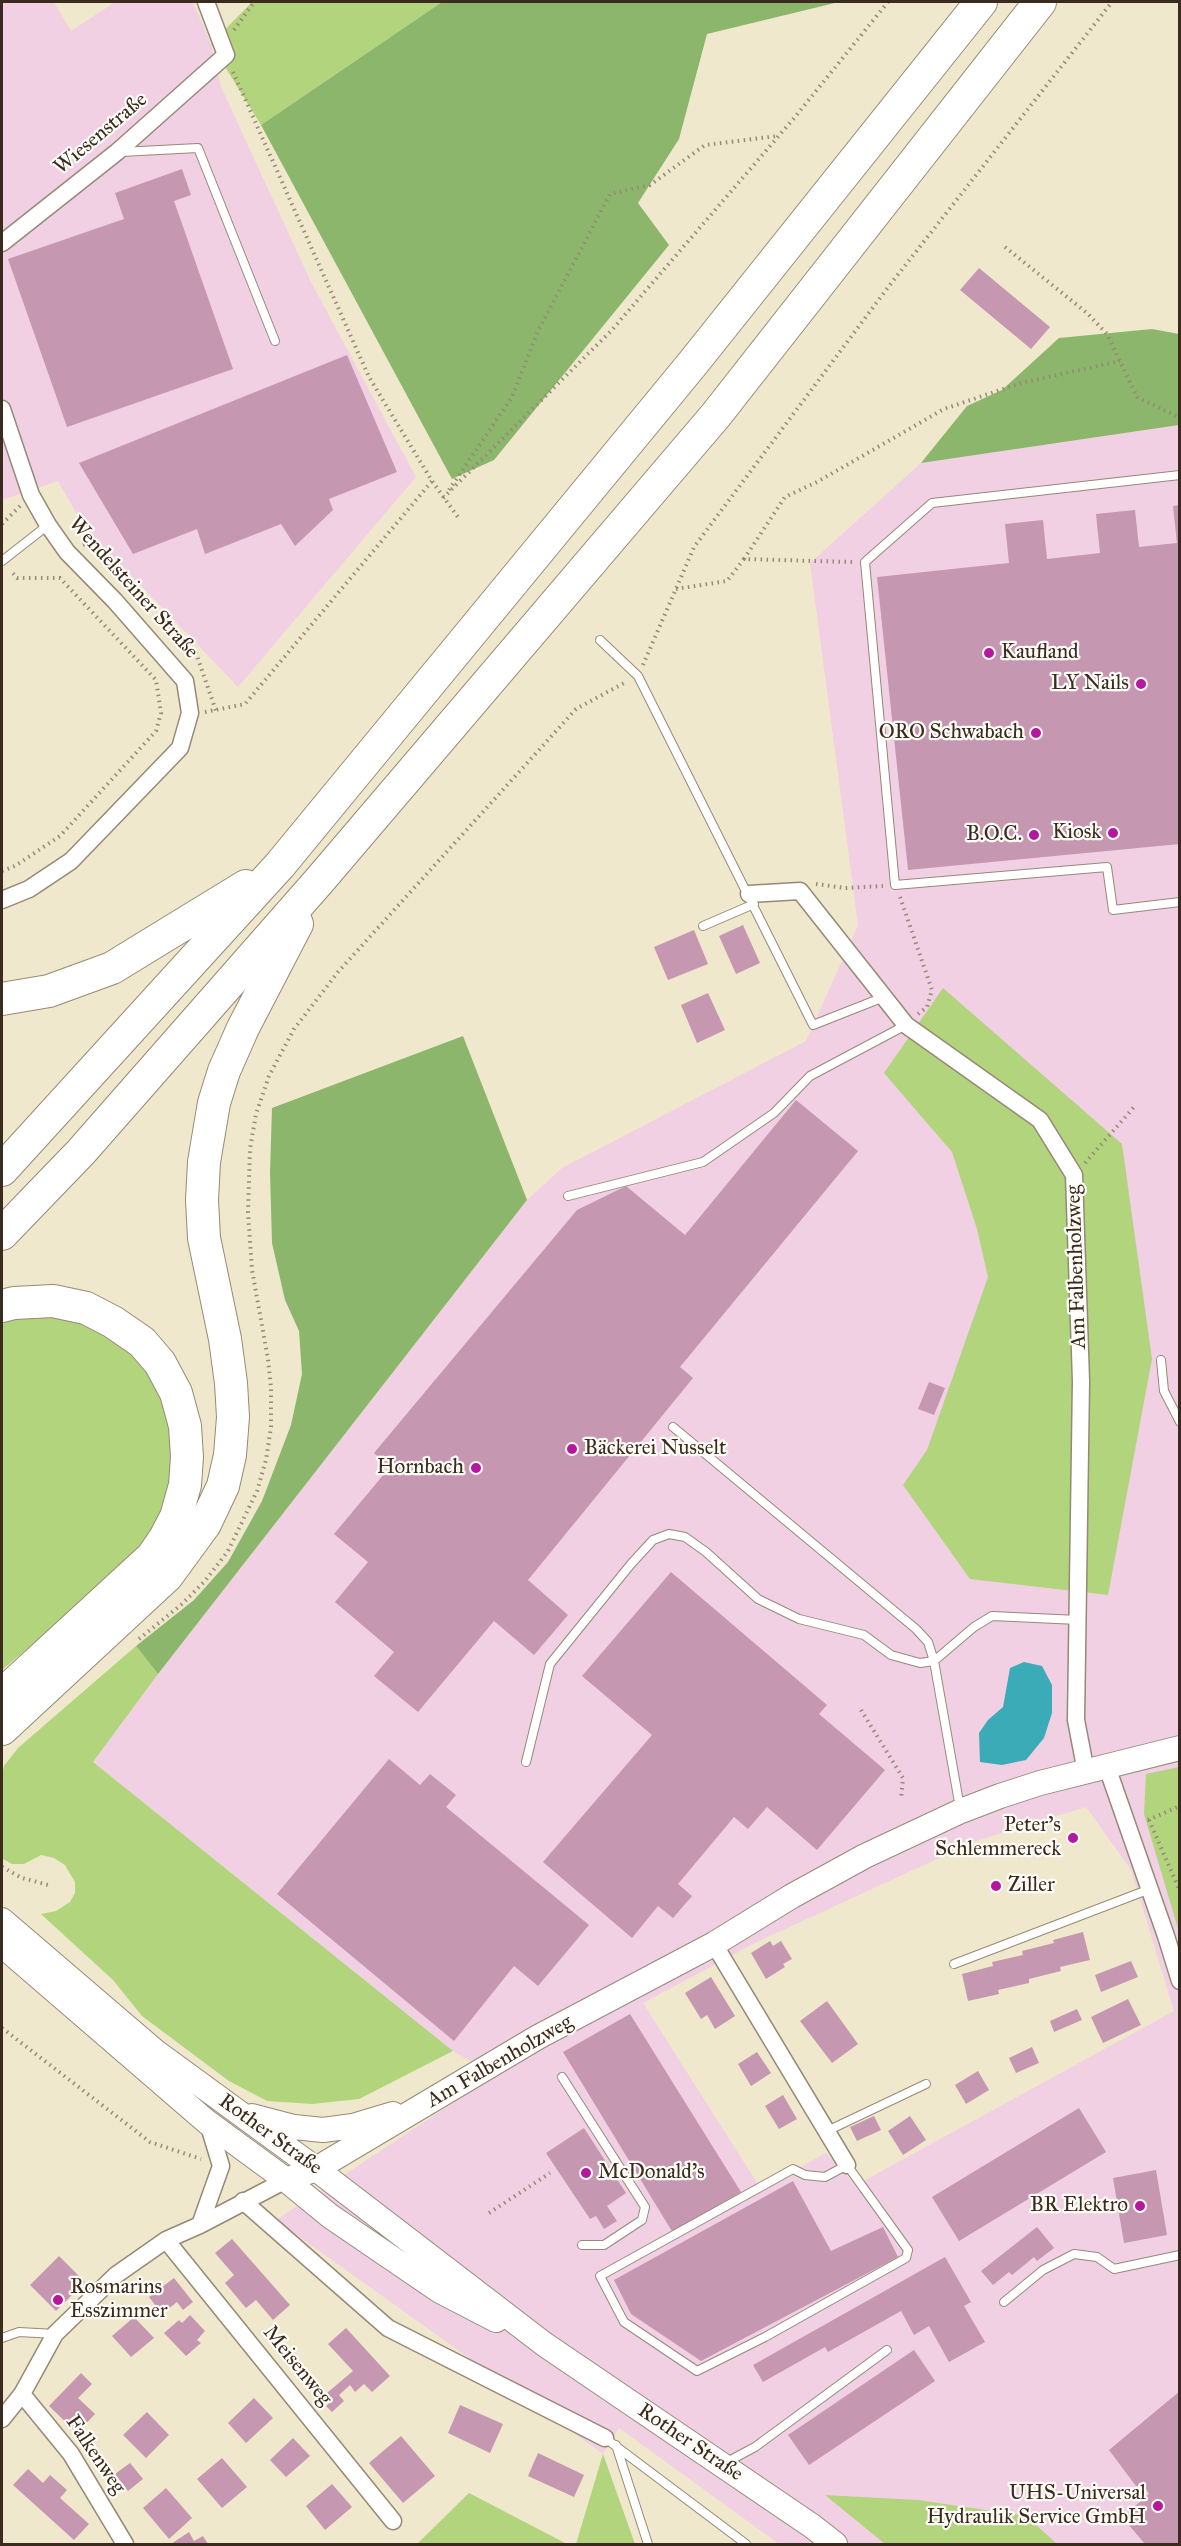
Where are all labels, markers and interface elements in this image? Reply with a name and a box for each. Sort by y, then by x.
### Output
street label: Wiesenstraße [49,88,153,180]
street label: Wendelsteiner Straße [63,512,203,664]
place label: Kaufland [1001,640,1079,666]
marker: Kaufland [982,646,996,660]
place label: LY Nails [1051,671,1129,697]
marker: LY Nails [1134,677,1148,691]
place label: ORO Schwabach [879,720,1024,746]
marker: ORO Schwabach [1029,726,1043,740]
place label: Kiosk [1052,820,1101,846]
place label: B.O.C. [966,822,1022,848]
marker: Kiosk [1106,826,1120,840]
marker: B.O.C. [1027,828,1041,842]
street label: Am Falbenholzweg [1062,1185,1092,1349]
place label: Bäckerei Nusselt [584,1436,726,1462]
marker: Bäckerei Nusselt [565,1442,579,1456]
place label: Hornbach [377,1455,464,1481]
marker: Hornbach [469,1461,483,1475]
place label: Peter's Schlemmereck [935,1813,1061,1863]
marker: Peter's Schlemmereck [1066,1831,1080,1845]
place label: Ziller [1008,1873,1055,1899]
marker: Ziller [989,1879,1003,1893]
street label: Am Falbenholzweg [423,2010,577,2114]
street label: Rother Straße [213,2089,327,2181]
place label: McDonald's [598,2160,705,2186]
marker: McDonald's [579,2166,593,2180]
place label: BR Elektro [1030,2193,1128,2219]
marker: BR Elektro [1133,2199,1147,2213]
place label: Rosmarins Esszimmer [70,2275,168,2325]
marker: Rosmarins Esszimmer [51,2293,65,2307]
street label: Meisenweg [257,2321,337,2411]
street label: Rother Straße [633,2399,747,2487]
street label: Falkenweg [60,2411,130,2499]
place label: UHS-Universal Hydraulik Service GmbH [927,2481,1146,2531]
marker: UHS-Universal Hydraulik Service GmbH [1151,2499,1165,2513]

